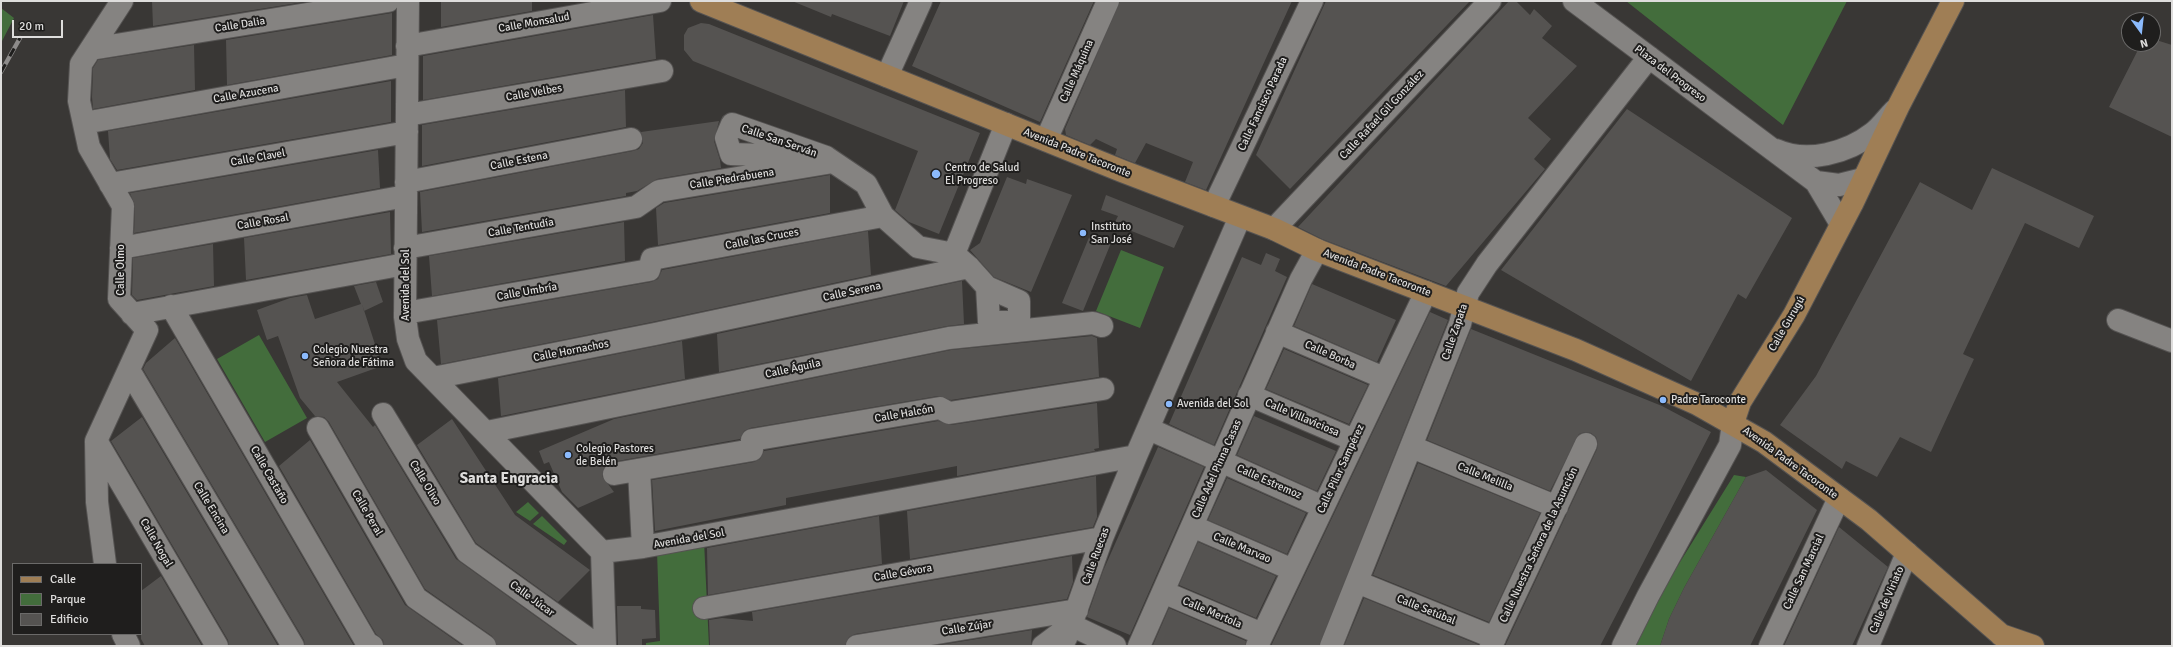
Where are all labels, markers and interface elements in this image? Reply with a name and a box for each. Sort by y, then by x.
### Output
street label: Calle Monsalud [497,10,571,36]
scale bar [14,12,65,38]
north arrow [2121,12,2161,52]
street label: Calle Dalia [214,15,266,35]
text: 20 m [19,19,44,34]
text: N [2139,36,2149,50]
street label: Calle Máquina [1057,38,1097,104]
street label: Plaza del Progreso [1632,43,1708,105]
street label: Calle Fancisco Parada [1235,55,1291,153]
street label: Calle Rafael Gil González [1337,68,1427,162]
street label: Calle Azucena [212,82,280,106]
street label: Calle Velbes [505,82,563,104]
street label: Calle San Serván [740,122,818,160]
street label: Avenida Padre Tacoronte [1021,125,1133,181]
street label: Calle Clavel [230,147,286,169]
street label: Calle Estena [489,149,549,173]
place label: Centro de Salud El Progreso [945,161,1019,187]
street label: Calle Piedrabuena [689,166,775,192]
marker: Centro de Salud El Progreso [930,168,942,180]
street label: Calle Rosal [236,211,290,233]
street label: Calle Tentudía [487,216,555,240]
place label: Instituto San José [1091,220,1132,246]
street label: Calle las Cruces [724,225,800,253]
marker: Instituto San José [1078,228,1088,238]
street label: Calle Olmo [114,244,128,296]
street label: Avenida Padre Tacoronte [1321,246,1433,300]
street label: Avenida del Sol [399,249,413,321]
street label: Calle Serena [822,279,882,305]
street label: Calle Umbría [496,280,558,304]
street label: Calle Gurugú [1766,294,1808,354]
street label: Calle Zapata [1439,302,1471,362]
street label: Calle Hornachos [532,337,610,365]
street label: Calle Borba [1303,338,1357,372]
place label: Colegio Nuestra Señora de Fátima [313,343,394,369]
marker: Colegio Nuestra Señora de Fátima [300,351,310,361]
street label: Calle Águila [764,357,822,381]
place label: Padre Taroconte [1671,393,1746,407]
marker: Padre Taroconte [1658,395,1668,405]
street label: Calle Villaviciosa [1263,396,1341,440]
place label: Avenida del Sol [1177,397,1249,411]
marker: Avenida del Sol [1164,399,1174,409]
street label: Calle Halcón [874,402,934,426]
street label: Calle Adel Pinna Casas [1189,418,1245,520]
street label: Calle Pilar Sampérez [1315,422,1367,516]
street label: Avenida Padre Tacoronte [1740,424,1840,502]
place label: Colegio Pastores de Belén [576,442,654,468]
street label: Calle Castaño [247,444,291,506]
marker: Colegio Pastores de Belén [563,450,573,460]
street label: Calle Olivo [406,458,444,508]
street label: Calle Melilla [1455,460,1515,494]
street label: Calle Estremoz [1234,462,1304,502]
street label: Calle Nuestra Señora de la Asunción [1497,465,1581,625]
district label: Santa Engracia [460,470,558,488]
street label: Calle Encina [190,480,232,536]
street label: Calle Peral [349,488,385,538]
street label: Calle Nogal [137,516,175,570]
street label: Avenida del Sol [653,526,725,552]
street label: Calle Ruecas [1080,526,1112,586]
street label: Calle Marvao [1211,530,1273,566]
street label: Calle San Marcial [1781,532,1827,612]
street label: Calle Gévora [873,561,933,585]
legend [12,563,142,635]
street label: Calle de Viriato [1867,565,1907,635]
text: Calle [50,572,76,587]
street label: Calle Júcar [507,578,557,620]
text: Parque [50,592,86,607]
street label: Calle Setúbal [1395,592,1457,628]
street label: Calle Mertola [1180,595,1244,631]
text: Edificio [50,612,88,627]
street label: Calle Zújar [941,618,993,638]

